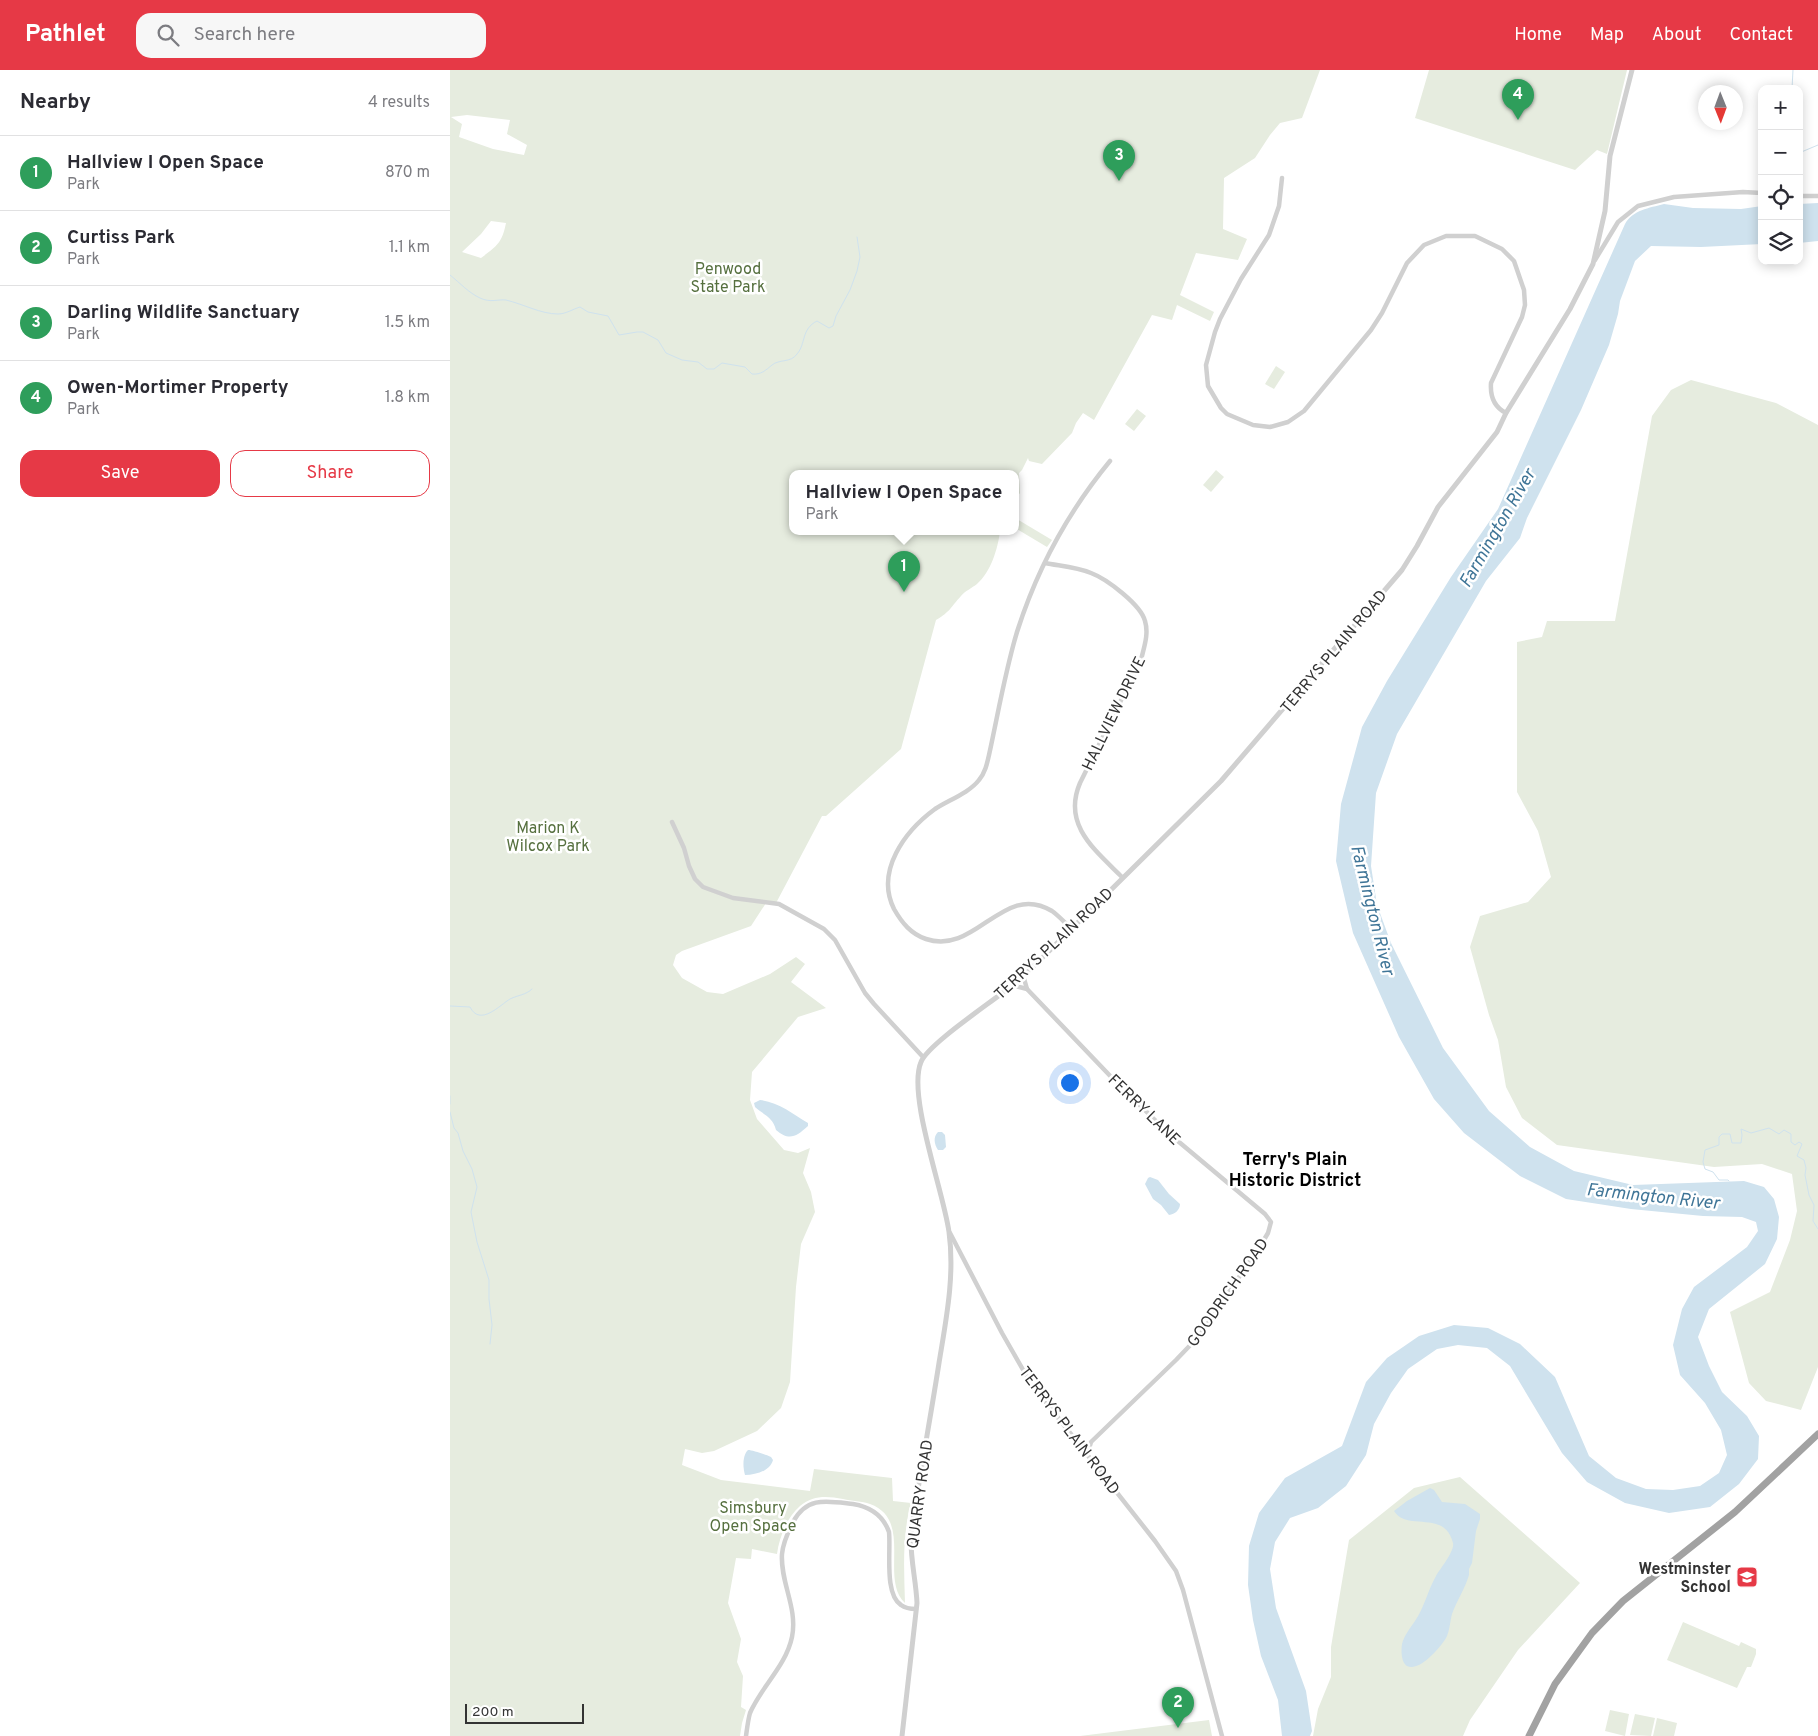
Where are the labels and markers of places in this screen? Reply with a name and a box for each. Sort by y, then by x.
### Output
pin: 4 [1502,79,1534,120]
pin: 3 [1103,140,1135,181]
pin: 1 [888,551,920,592]
place label: Westminster School [1639,1560,1731,1598]
school or university icon: Westminster School [1735,1565,1759,1589]
pin: 2 [1162,1687,1194,1728]

